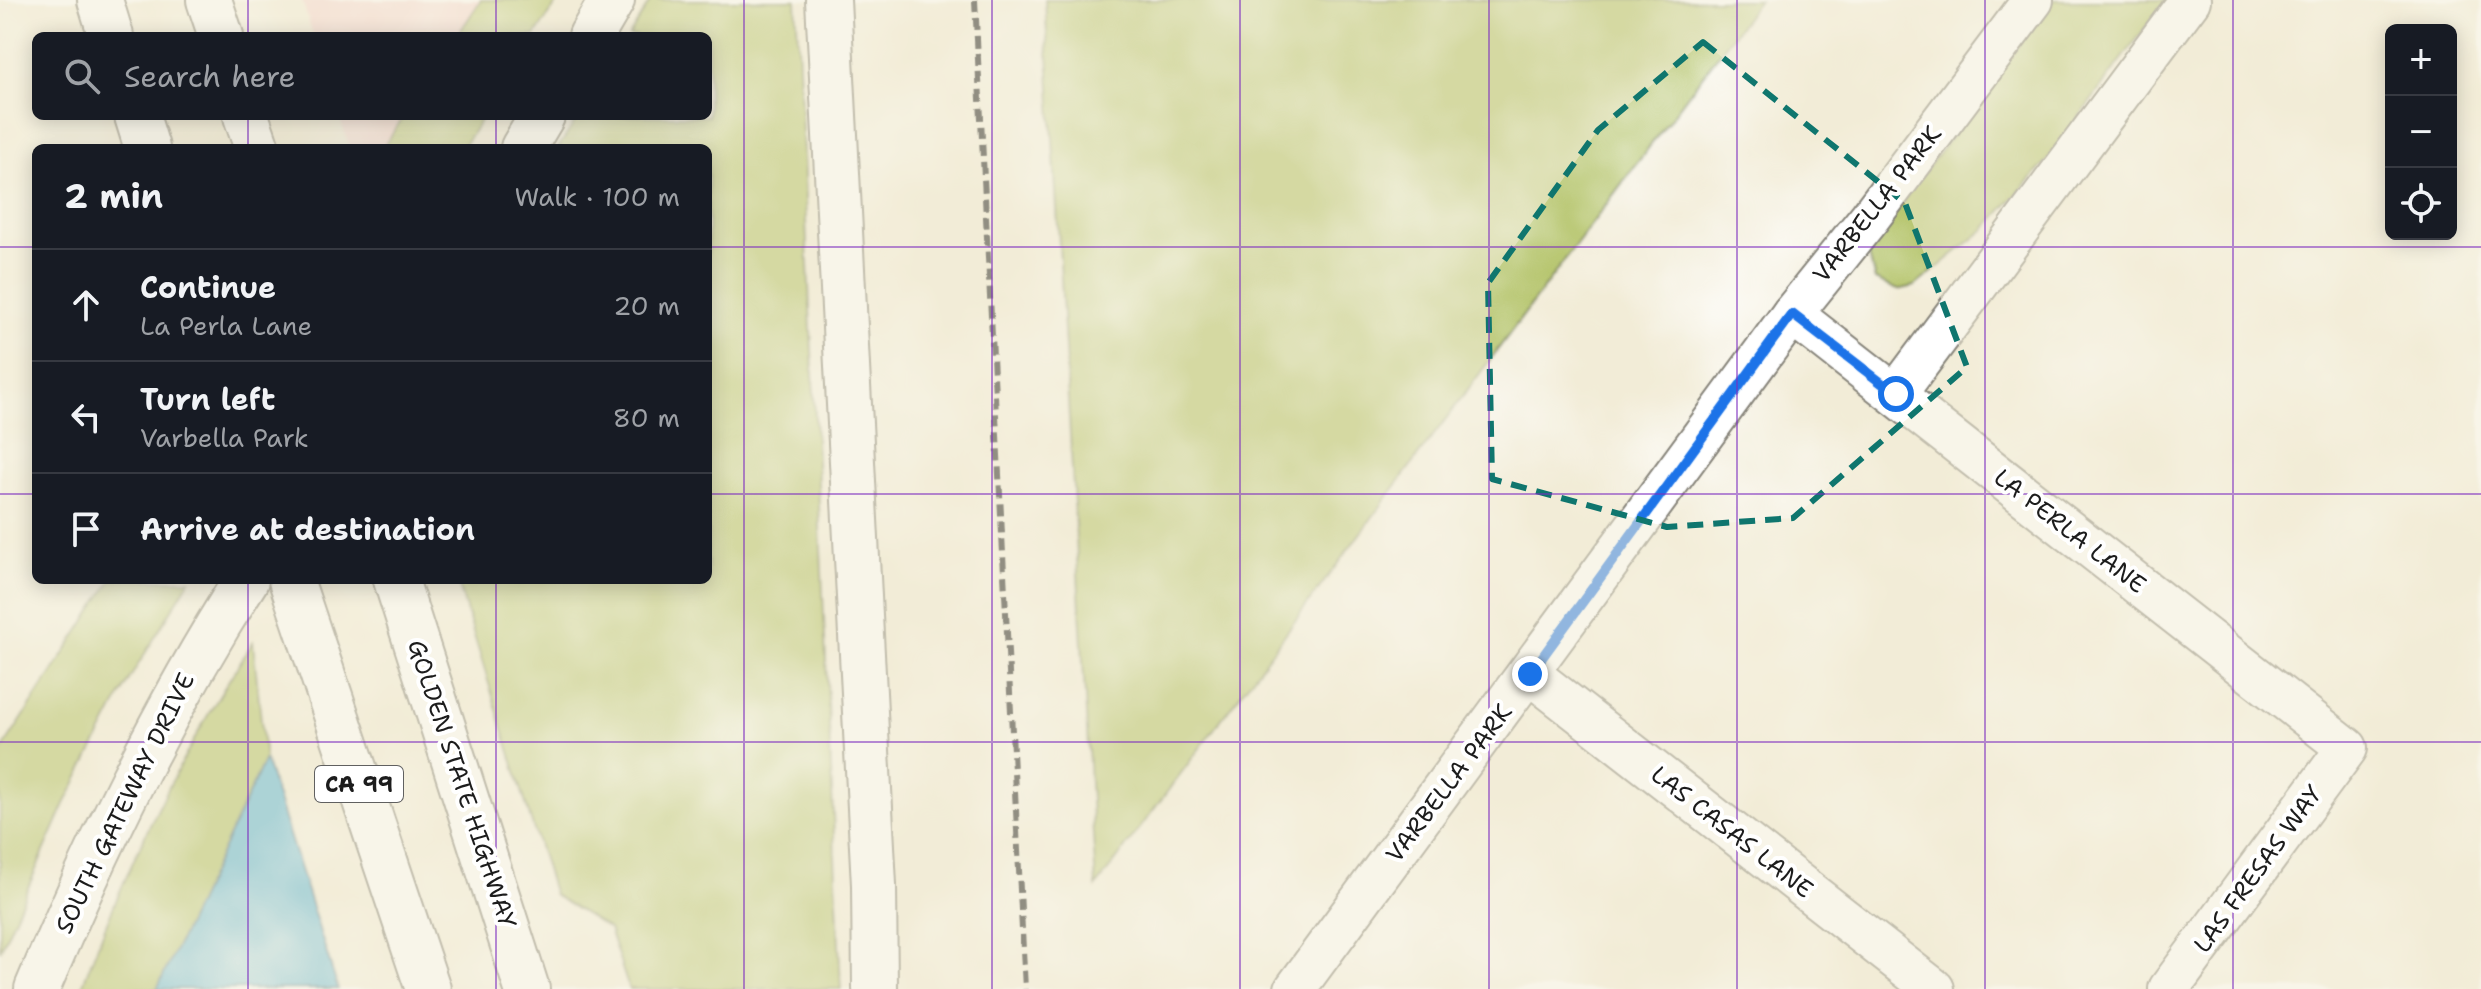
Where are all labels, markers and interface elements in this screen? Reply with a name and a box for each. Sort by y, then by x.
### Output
map controls [2385,24,2457,240]
button: + [2385,24,2457,96]
search box [32,32,712,120]
icon: search [60,54,104,98]
text: Search here [124,56,295,97]
button: − [2385,96,2457,168]
street label: VARBELLA PARK [1806,118,1949,289]
button: locate [2385,168,2457,240]
text: 2 min [64,173,163,219]
text: Walk · 100 m [514,179,680,214]
text: Continue [140,267,276,308]
icon: ahead [64,283,108,327]
text: 20 m [613,288,680,323]
text: La Perla Lane [140,308,312,343]
route start [1878,376,1914,412]
text: Turn left [140,379,275,420]
icon: left [64,395,108,439]
text: 80 m [613,400,680,435]
text: Varbella Park [140,420,309,455]
street label: LA PERLA LANE [1987,462,2153,600]
icon: arrive [64,507,108,551]
text: Arrive at destination [140,509,475,550]
street label: GOLDEN STATE HIGHWAY [400,635,524,933]
route end [1512,656,1548,692]
street label: SOUTH GATEWAY DRIVE [48,667,202,939]
street label: VARBELLA PARK [1379,697,1520,869]
street label: LAS CASAS LANE [1644,759,1820,905]
road number: CA 99 [315,766,403,802]
street label: LAS FRESAS WAY [2186,778,2330,959]

